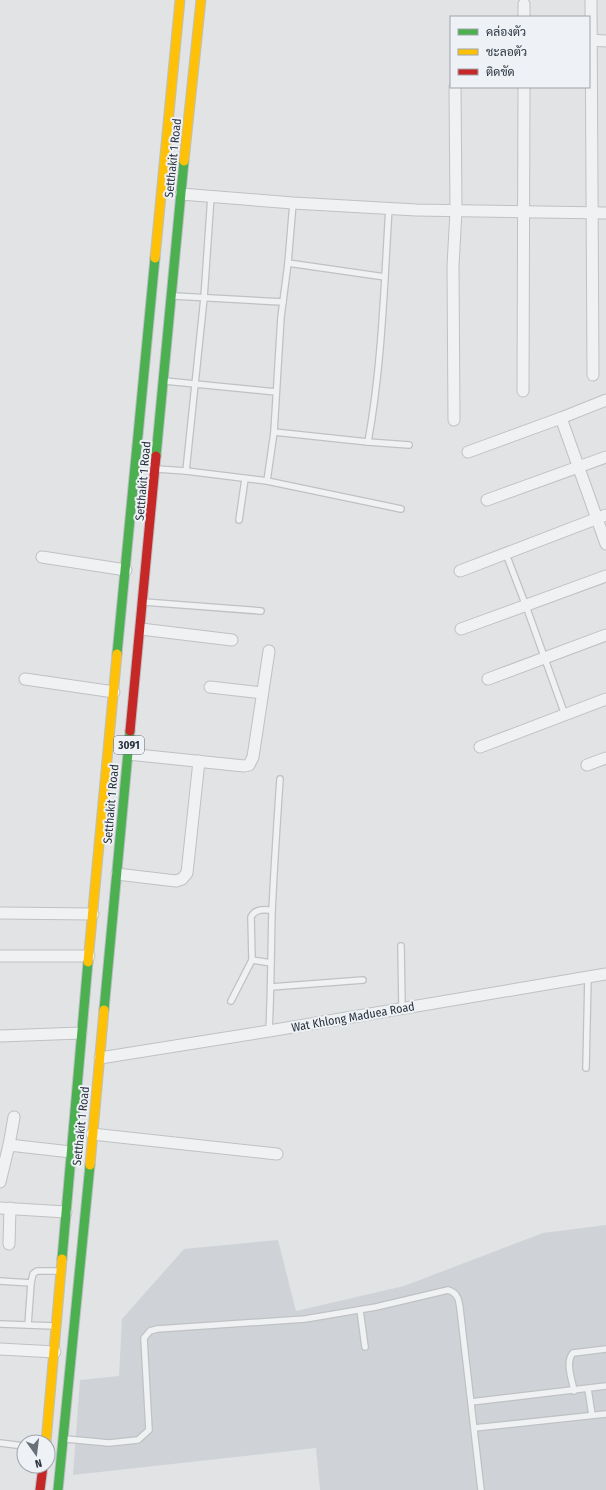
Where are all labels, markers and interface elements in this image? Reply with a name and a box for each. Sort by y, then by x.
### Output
legend [450,16,590,88]
text: คล่องตัว [486,25,526,39]
text: ชะลอตัว [486,45,527,59]
text: ติดขัด [486,65,515,79]
street label: Setthakit 1 Road [162,118,184,198]
street label: Setthakit 1 Road [133,441,153,521]
road number: 3091 [114,736,144,754]
street label: Setthakit 1 Road [101,764,121,844]
street label: Wat Khlong Maduea Road [290,999,416,1035]
street label: Setthakit 1 Road [70,1086,92,1166]
north arrow [16,1434,56,1474]
text: N [34,1456,43,1470]

